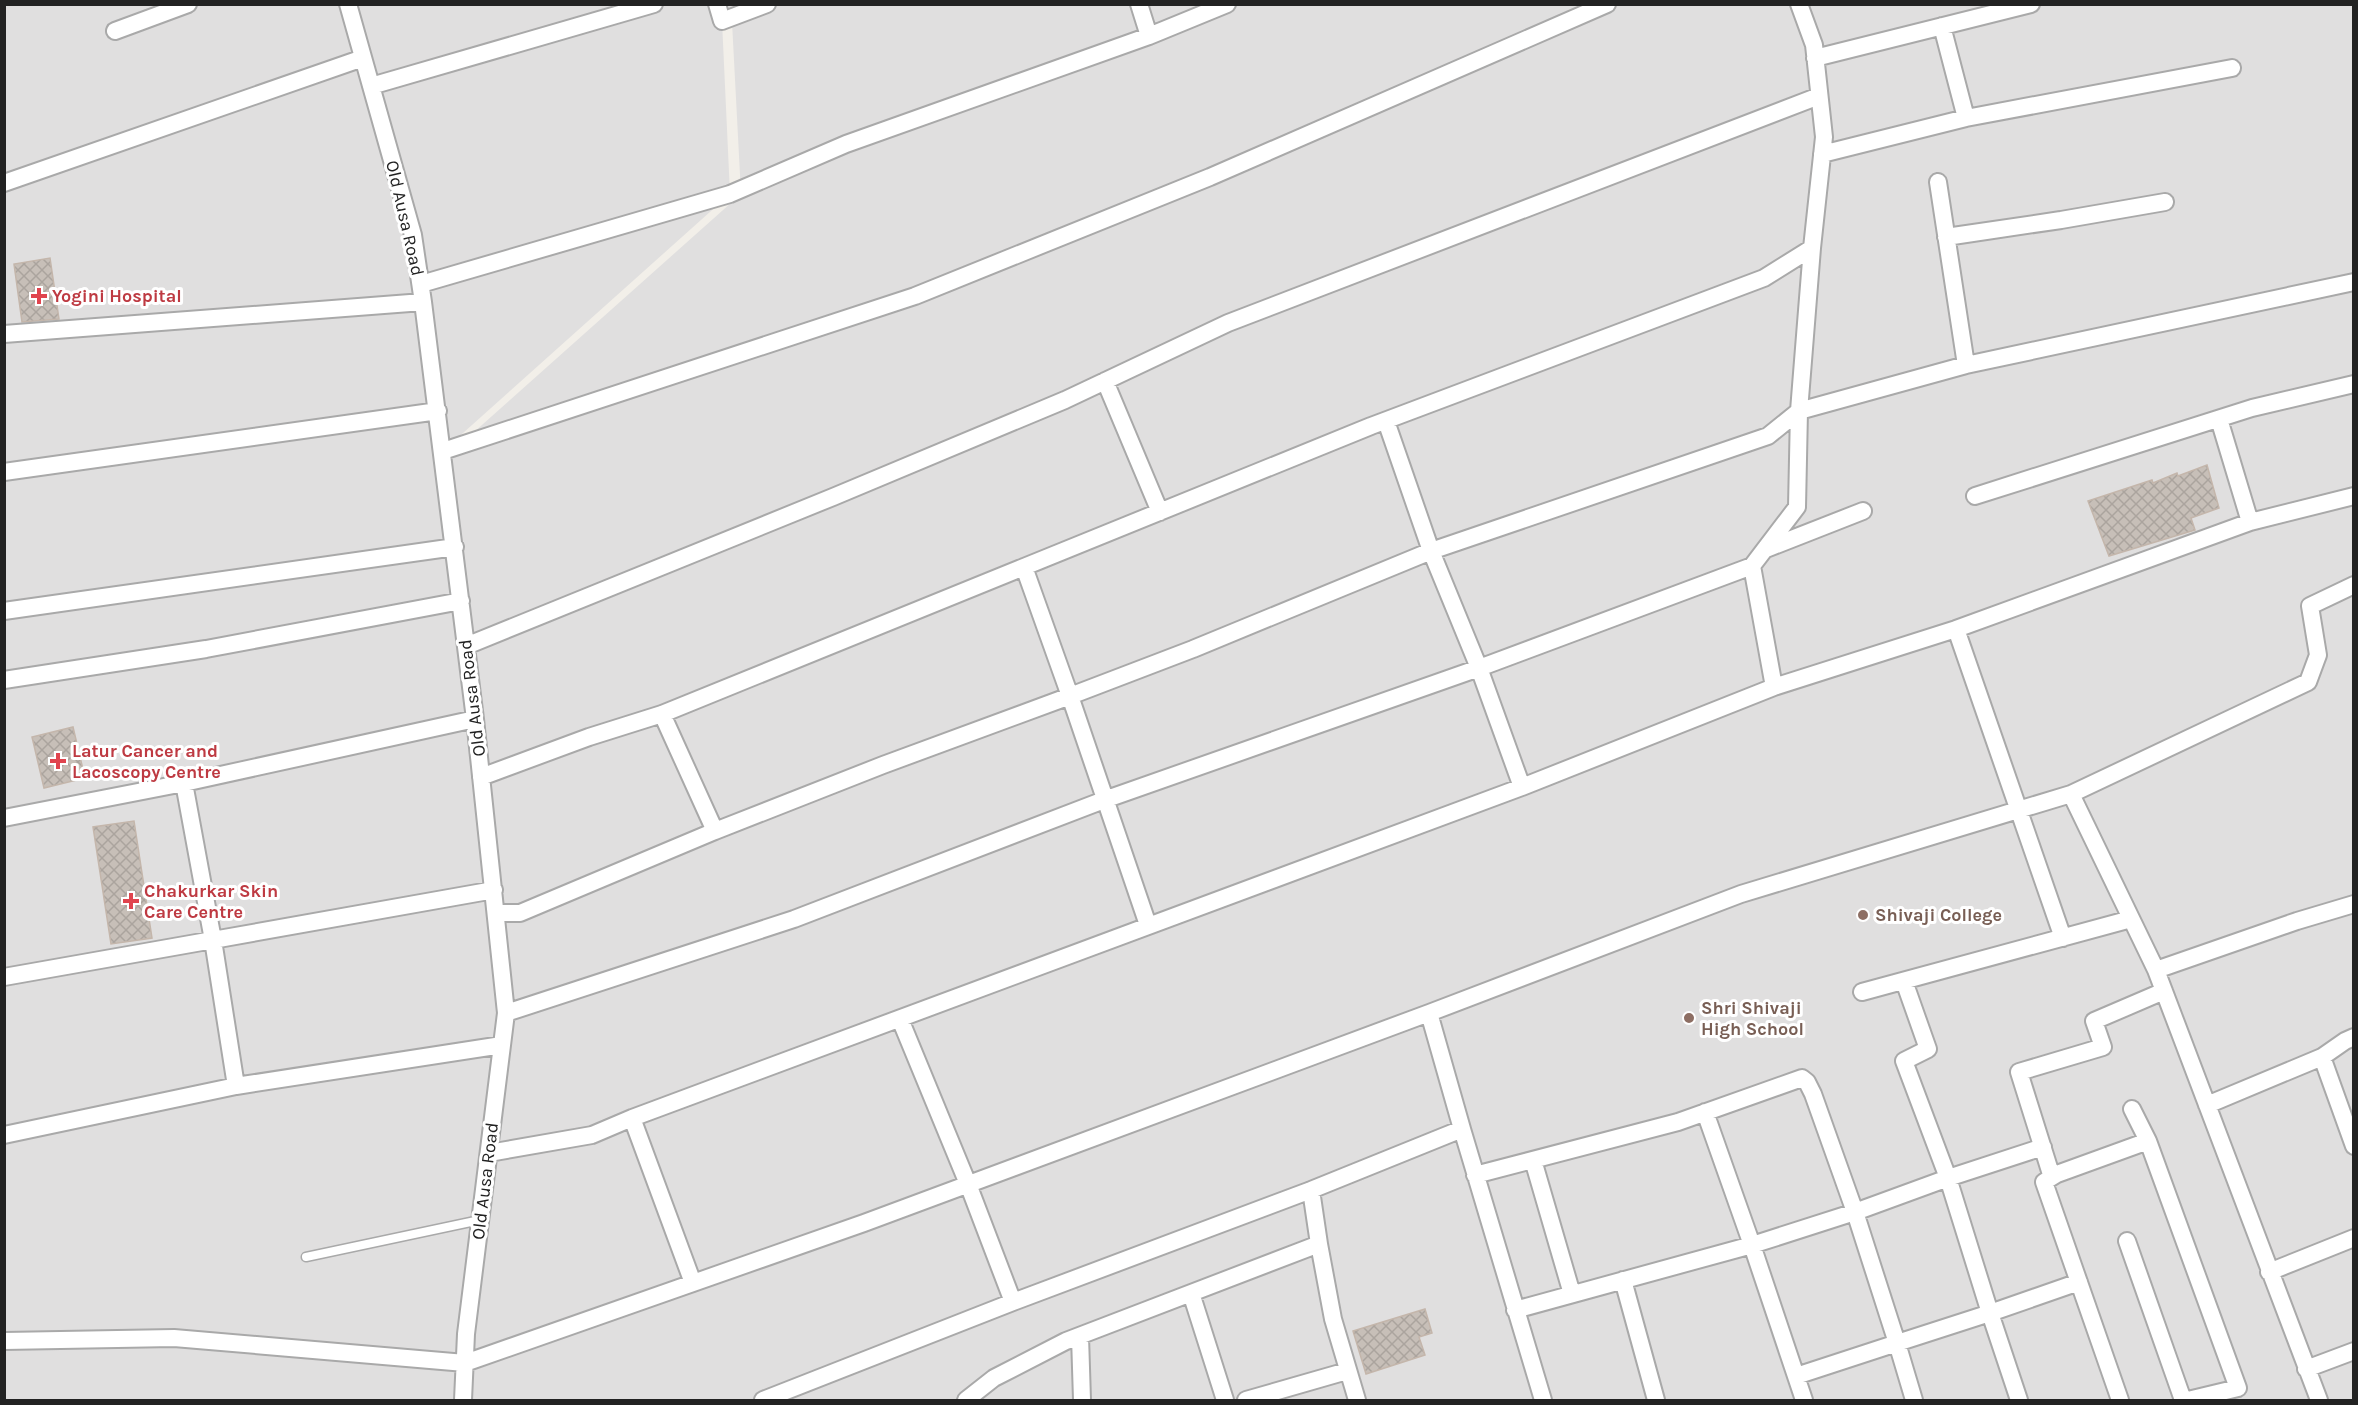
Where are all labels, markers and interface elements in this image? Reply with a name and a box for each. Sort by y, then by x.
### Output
street label: Old Ausa Road [381,158,429,278]
place label: Yogini Hospital [52,285,182,307]
marker: Yogini Hospital [30,287,48,305]
street label: Old Ausa Road [454,638,490,758]
place label: Latur Cancer and Lacoscopy Centre [72,740,221,783]
marker: Latur Cancer and Lacoscopy Centre [49,752,67,770]
place label: Chakurkar Skin Care Centre [144,880,278,923]
marker: Chakurkar Skin Care Centre [122,892,140,910]
place label: Shivaji College [1875,904,2002,926]
marker: Shivaji College [1856,908,1870,922]
place label: Shri Shivaji High School [1701,997,1804,1040]
marker: Shri Shivaji High School [1682,1011,1696,1025]
street label: Old Ausa Road [467,1121,503,1241]

